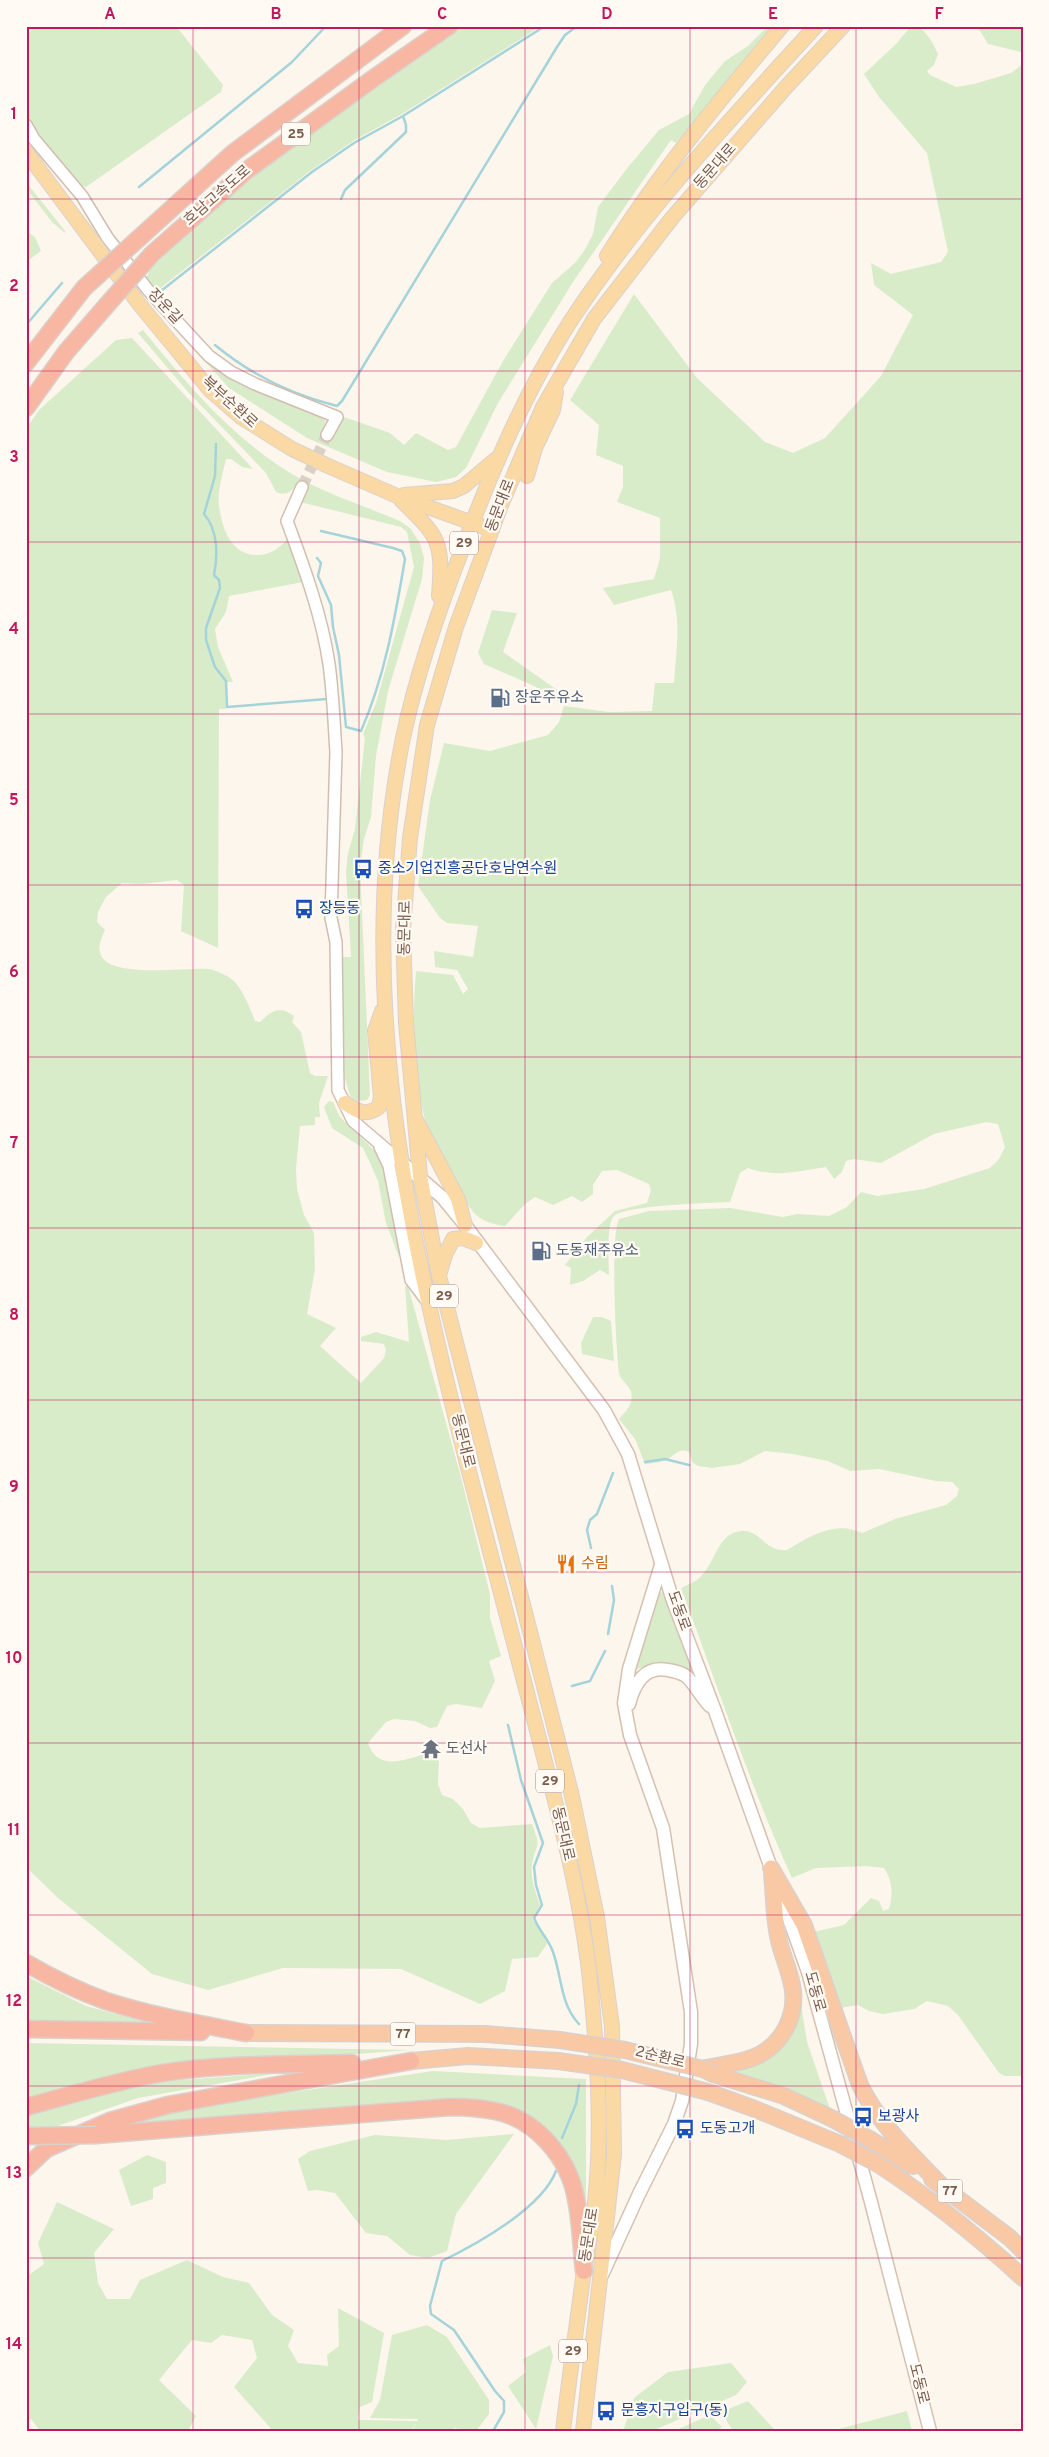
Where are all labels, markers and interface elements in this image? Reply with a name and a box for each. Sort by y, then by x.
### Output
text: A [104,5,116,25]
text: B [270,5,282,25]
text: C [437,5,447,25]
text: D [601,5,613,25]
text: E [768,5,778,25]
text: F [934,5,944,25]
text: 1 [11,105,17,125]
road number: 25 [282,122,310,146]
street label: 동문대로 [691,140,741,194]
street label: 호남고속도로 [181,162,255,230]
text: 2 [9,277,19,297]
street label: 장운길 [143,285,185,329]
street label: 북부순환로 [197,372,262,433]
text: 3 [9,448,19,468]
street label: 동문대로 [482,477,520,535]
road number: 29 [450,532,478,554]
text: 4 [9,620,19,640]
fuel station icon: 장운주유소 [489,687,511,709]
place label: 장운주유소 [515,689,584,708]
text: 5 [9,791,19,811]
bus stop icon: 중소기업진흥공단호남연수원 [352,858,374,880]
place label: 중소기업진흥공단호남연수원 [378,860,557,879]
bus stop icon: 장등동 [293,898,315,920]
place label: 장등동 [319,900,360,919]
street label: 동문대로 [396,900,416,956]
text: 6 [9,963,19,983]
text: 7 [10,1134,18,1154]
fuel station icon: 도동재주유소 [530,1240,552,1262]
place label: 도동재주유소 [556,1242,639,1261]
road number: 29 [430,1284,458,1308]
text: 8 [9,1306,19,1326]
street label: 동문대로 [446,1412,478,1470]
text: 9 [9,1478,19,1498]
restaurant icon: 수림 [555,1553,577,1575]
place label: 수림 [581,1555,609,1574]
street label: 도동로 [662,1588,694,1634]
text: 10 [6,1649,22,1669]
temple icon: 도선사 [420,1738,442,1760]
place label: 도선사 [446,1740,488,1759]
road number: 29 [536,1770,564,1792]
street label: 동문대로 [547,1805,577,1863]
text: 11 [8,1821,20,1841]
street label: 도동로 [799,1969,829,2015]
text: 12 [6,1992,22,2012]
road number: 77 [390,2022,416,2046]
street label: 2순환로 [633,2042,687,2073]
bus stop icon: 보광사 [852,2106,874,2128]
place label: 보광사 [878,2108,920,2127]
bus stop icon: 도동고개 [674,2118,696,2140]
place label: 도동고개 [700,2120,755,2139]
text: 13 [6,2164,22,2184]
road number: 77 [938,2180,962,2202]
street label: 동문대로 [576,2206,604,2264]
text: 14 [6,2335,22,2355]
road number: 29 [559,2340,587,2362]
street label: 도동로 [904,2362,932,2406]
bus stop icon: 문흥지구입구(동) [595,2400,617,2422]
place label: 문흥지구입구(동) [621,2402,728,2421]

